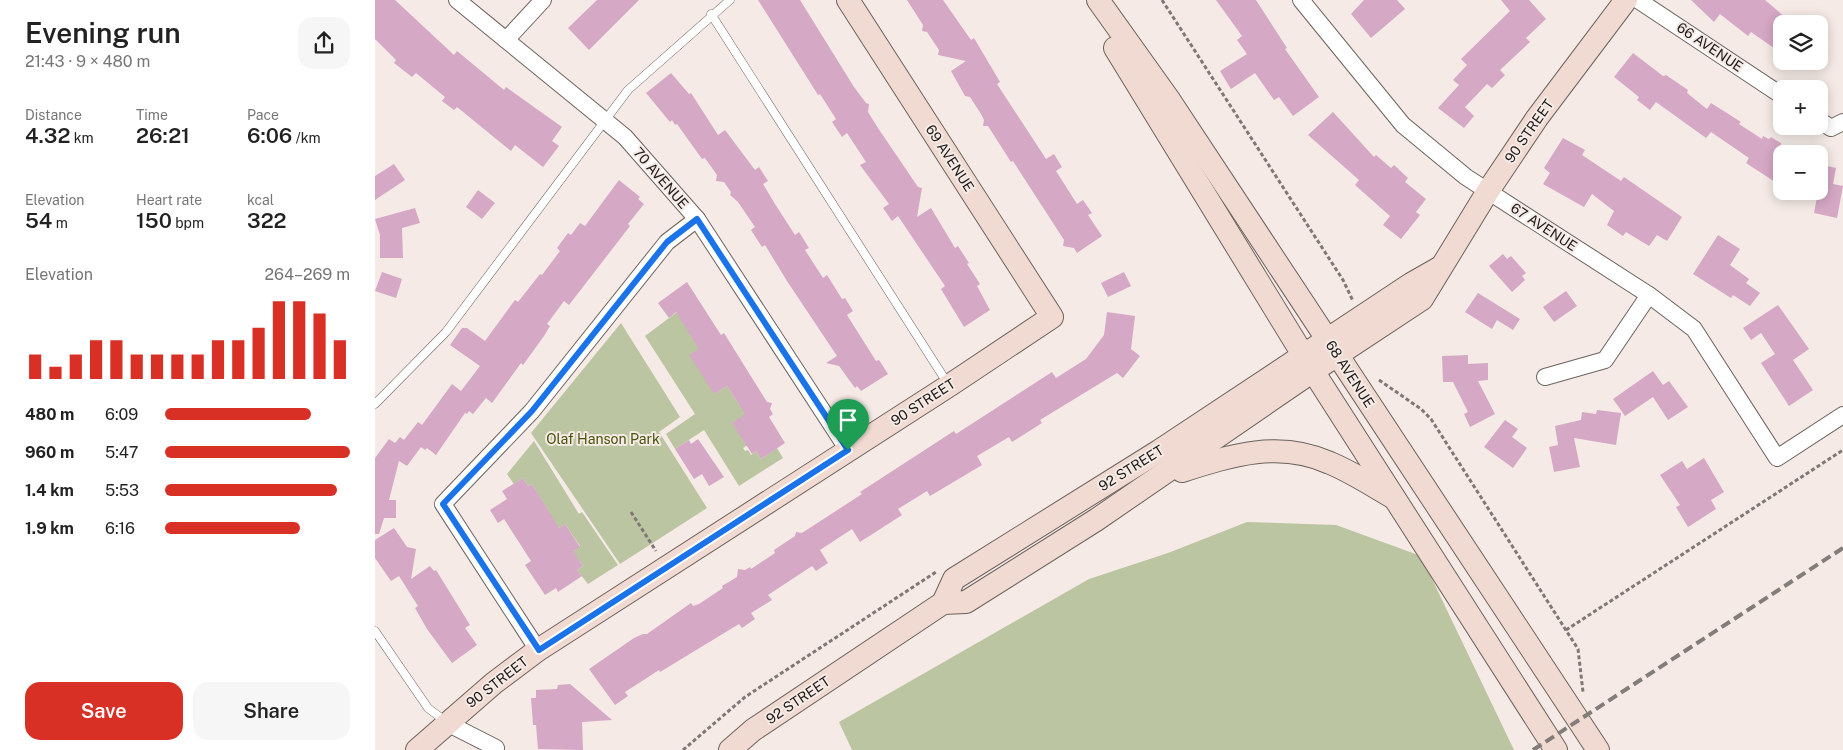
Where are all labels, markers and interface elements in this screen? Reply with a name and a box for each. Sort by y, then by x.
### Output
map controls [1773,15,1828,200]
button: layers [1773,15,1828,70]
text: Evening run [25,16,181,49]
button: share [298,17,350,69]
street label: 66 AVENUE [1674,19,1746,75]
text: 21:43 · 9 × 480 m [25,52,150,71]
button: + [1773,80,1828,135]
street label: 90 STREET [1501,96,1557,166]
text: Distance [25,107,82,123]
text: Time [136,107,168,123]
text: Pace [247,107,279,123]
street label: 69 AVENUE [923,122,977,194]
text: 4.32 [25,123,70,148]
text: 26:21 [136,123,190,148]
text: 6:06 [247,123,292,148]
text: km [70,130,94,146]
text: /km [292,130,321,146]
street label: 70 AVENUE [630,144,692,212]
button: − [1773,145,1828,200]
text: Elevation [25,192,84,208]
text: Heart rate [136,192,202,208]
text: kcal [247,192,274,208]
street label: 67 AVENUE [1508,200,1580,254]
text: 54 [25,208,52,233]
text: 150 [136,208,172,233]
text: 322 [247,208,287,233]
text: m [52,215,68,231]
text: bpm [172,215,204,231]
text: Elevation [25,265,93,284]
text: 264–269 m [264,265,350,284]
street label: 68 AVENUE [1322,338,1378,410]
street label: 90 STREET [888,375,958,429]
pin [827,399,869,450]
text: 480 m [25,405,74,424]
text: 6:09 [105,405,138,424]
icon: arrive [834,406,862,434]
park label: Olaf Hanson Park [546,431,660,447]
street label: 92 STREET [1096,442,1166,494]
text: 960 m [25,443,74,462]
text: 5:47 [105,443,138,462]
text: 1.4 km [25,481,74,500]
text: 5:53 [105,481,139,500]
text: 1.9 km [25,519,74,538]
text: 6:16 [105,519,135,538]
street label: 90 STREET [463,653,531,711]
street label: 92 STREET [763,673,833,727]
button: Save [25,682,183,740]
button: Share [193,682,350,740]

